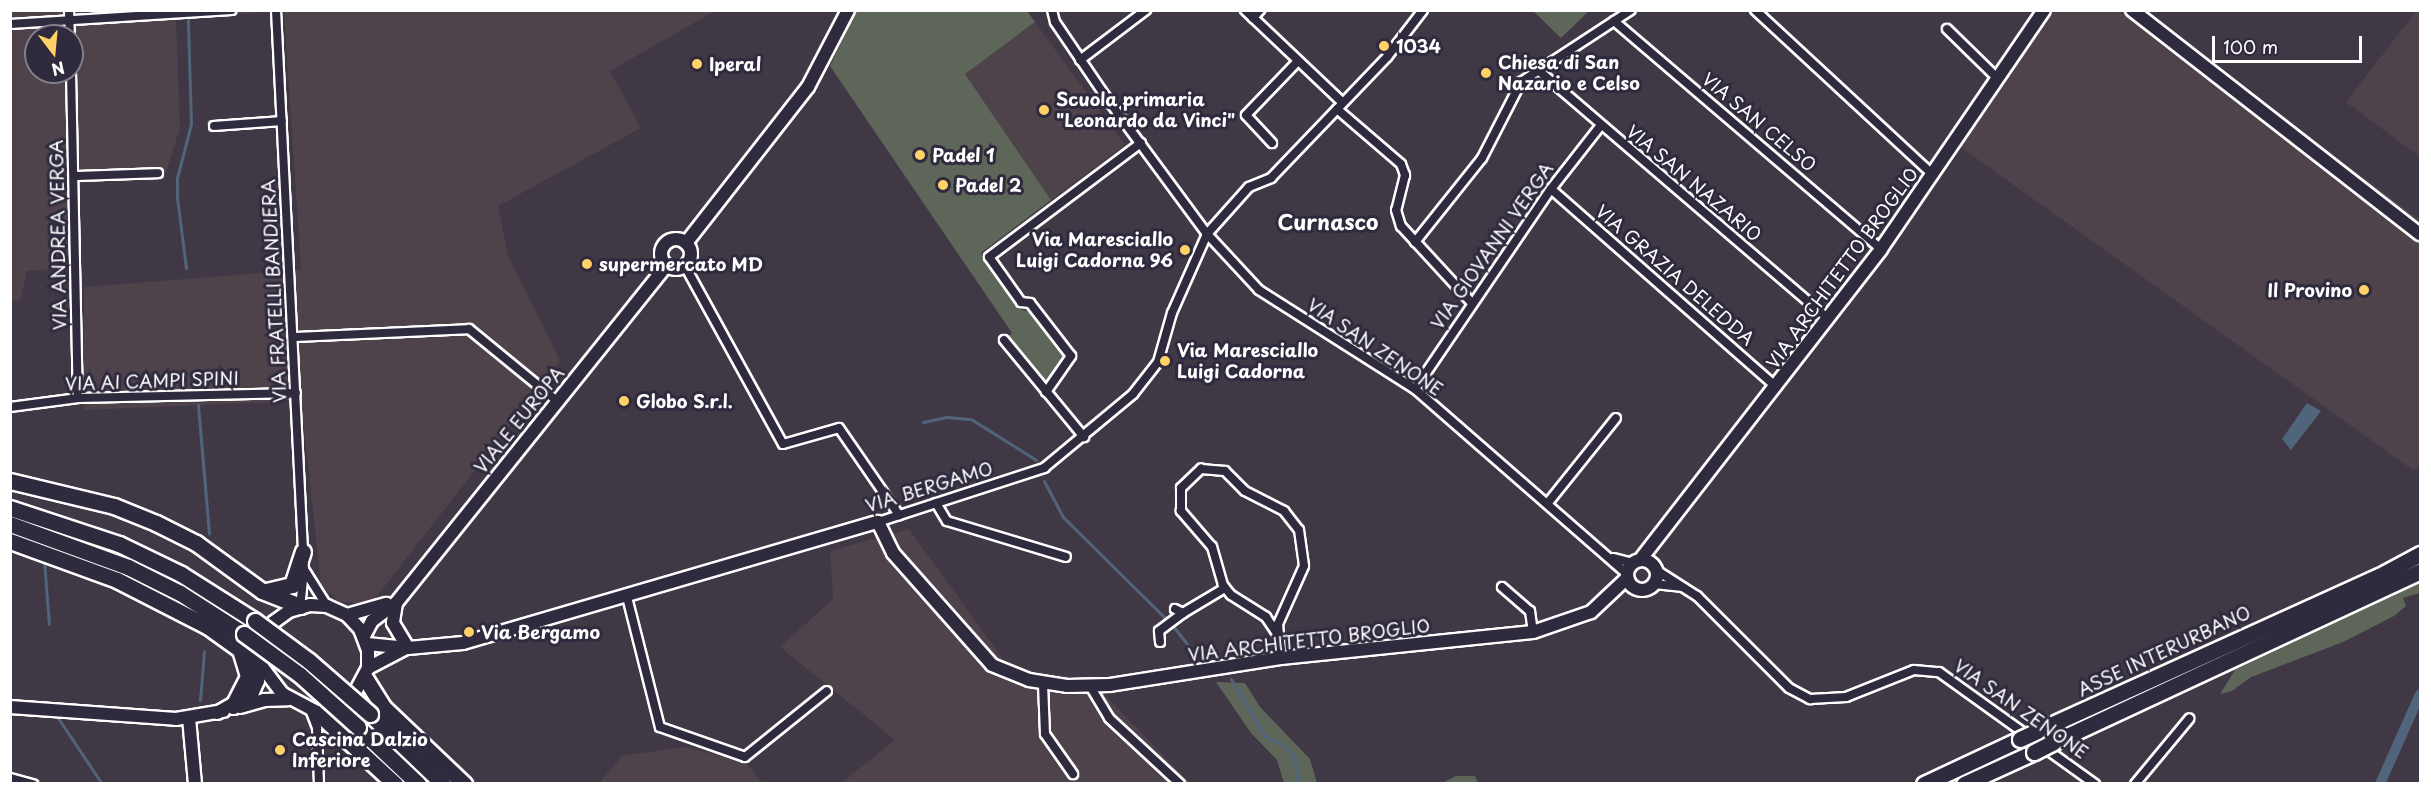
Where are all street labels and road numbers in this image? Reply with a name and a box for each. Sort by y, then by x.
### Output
street label: VIA SAN CELSO [1697,68,1821,176]
street label: VIA SAN NAZARIO [1622,120,1766,246]
street label: VIA ANDREA VERGA [46,141,70,329]
street label: VIA GIOVANNI VERGA [1426,158,1558,334]
street label: VIA ARCHITETTO BROGLIO [1760,161,1924,375]
street label: VIA FRATELLI BANDIERA [257,177,291,405]
street label: VIA GRAZIA DELEDDA [1591,200,1759,350]
street label: VIA SAN ZENONE [1303,293,1447,401]
street label: VIALE EUROPA [469,362,569,478]
street label: VIA AI CAMPI SPINI [63,367,241,395]
street label: VIA BERGAMO [862,457,996,517]
street label: ASSE INTERURBANO [2074,602,2254,700]
street label: VIA ARCHITETTO BROGLIO [1185,614,1433,666]
street label: VIA SAN ZENONE [1949,654,2093,764]

